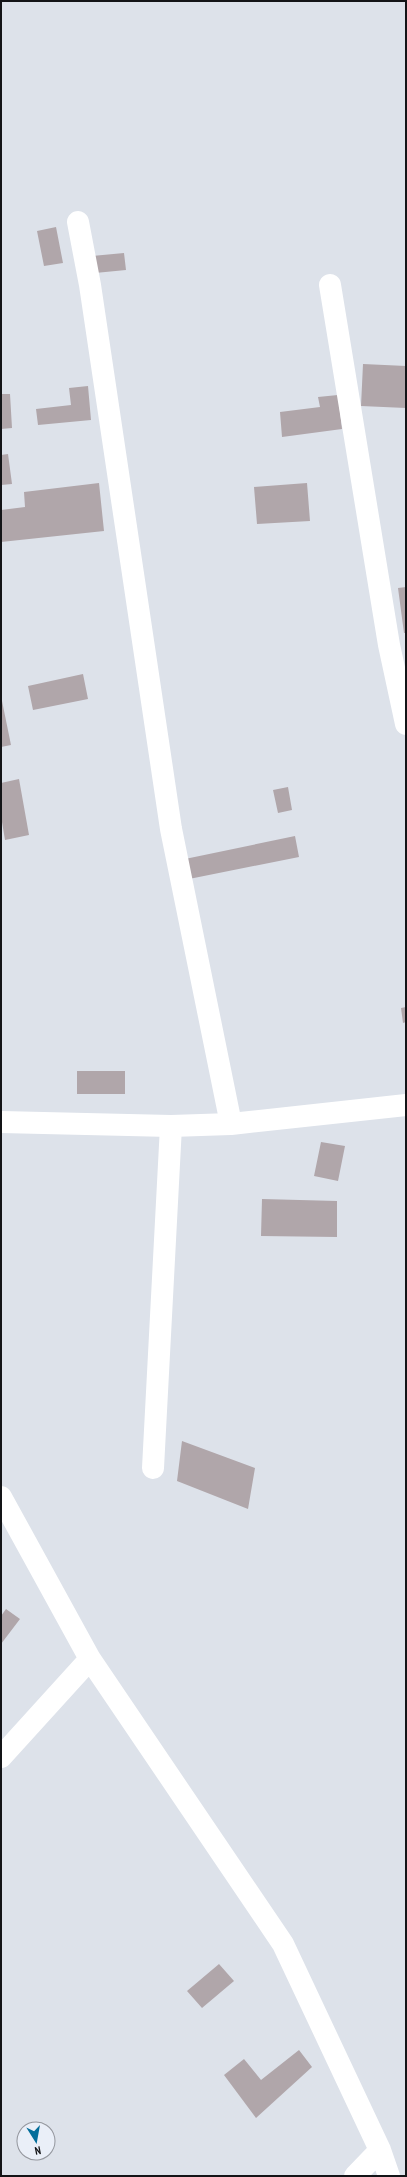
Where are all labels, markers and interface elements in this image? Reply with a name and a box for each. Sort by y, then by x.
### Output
north arrow [16,2121,56,2161]
text: N [34,2143,42,2158]

